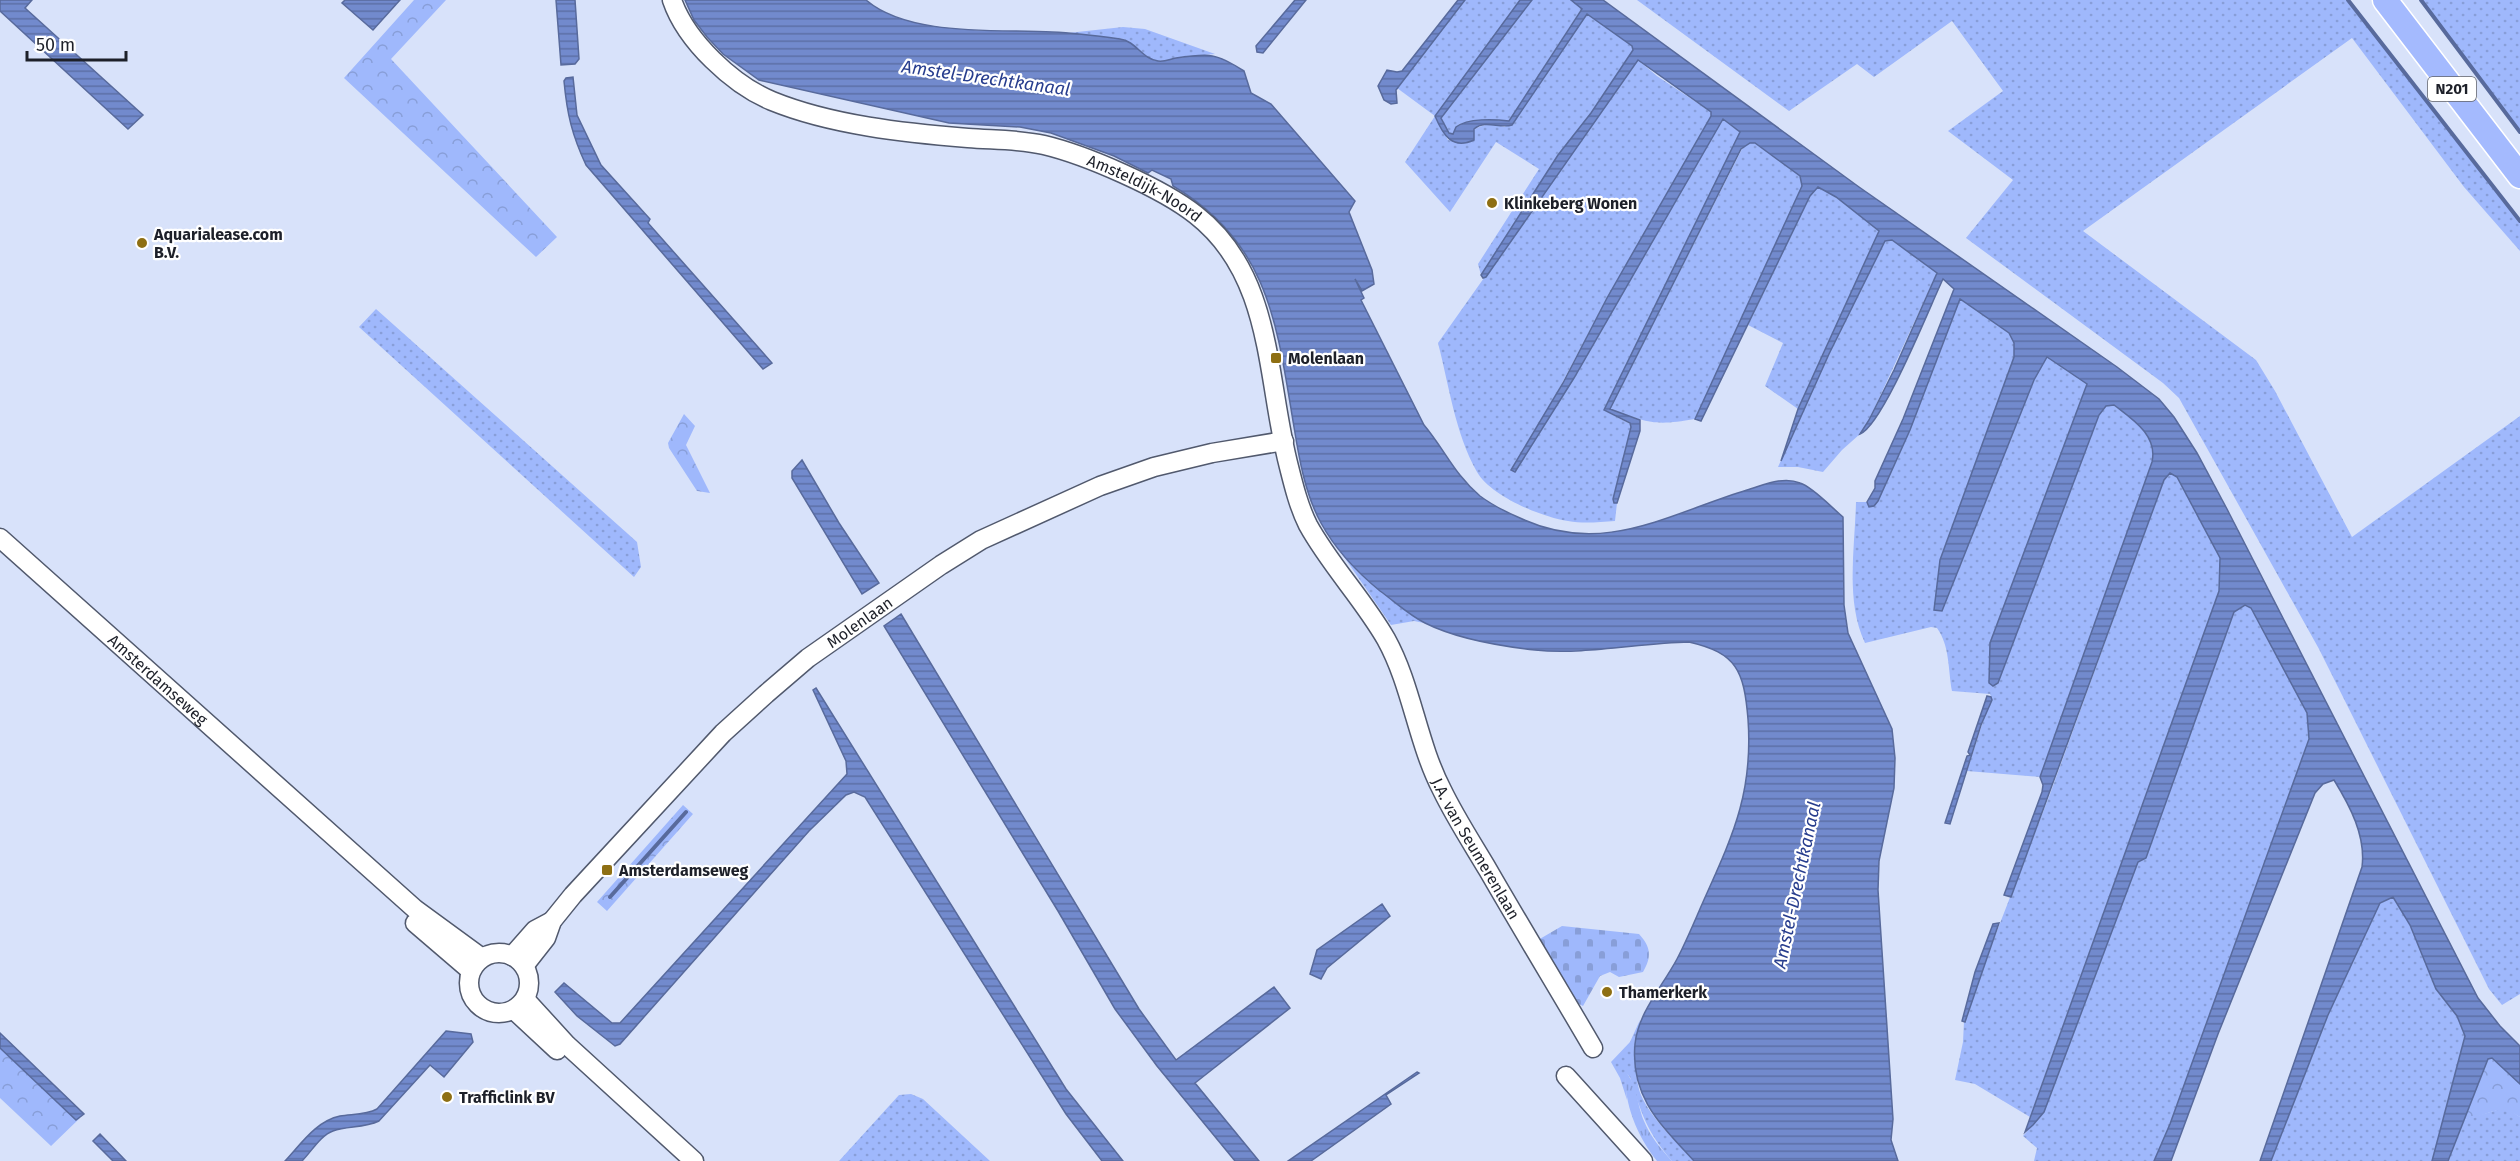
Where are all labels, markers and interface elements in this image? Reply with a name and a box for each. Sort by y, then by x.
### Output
scale bar [27,24,126,62]
text: 50 m [36,34,75,56]
water label: Amstel-Drechtkanaal [899,55,1072,101]
road number: N201 [2428,77,2476,101]
street label: Amsteldijk-Noord [1084,151,1206,226]
place label: Klinkeberg Wonen [1504,194,1637,213]
marker: Klinkeberg Wonen [1485,196,1499,210]
place label: Aquarialease.com B.V. [153,225,283,262]
marker: Aquarialease.com B.V. [135,236,149,250]
place label: Molenlaan [1288,349,1364,368]
marker: Molenlaan [1269,351,1283,365]
street label: Molenlaan [823,593,896,652]
street label: Amsterdamseweg [104,630,212,730]
street label: J.A. van Seumerenlaan [1427,775,1524,923]
water label: Amstel-Drechtkanaal [1768,800,1825,971]
place label: Amsterdamseweg [618,861,749,880]
marker: Amsterdamseweg [600,863,614,877]
place label: Thamerkerk [1619,983,1707,1002]
marker: Thamerkerk [1600,985,1614,999]
place label: Trafficlink BV [459,1088,555,1107]
marker: Trafficlink BV [440,1090,454,1104]

